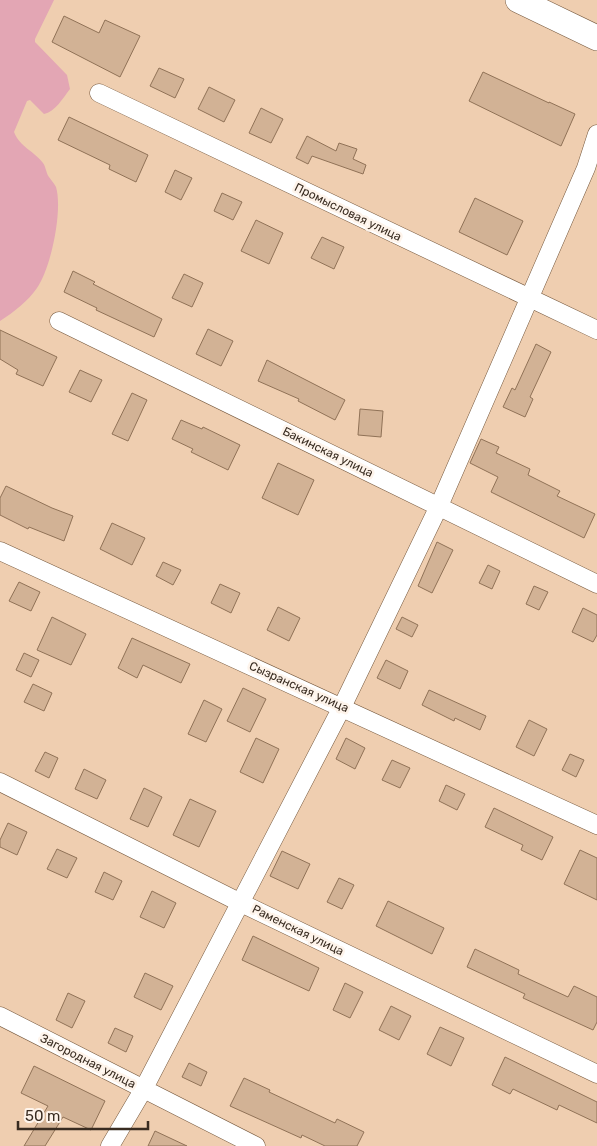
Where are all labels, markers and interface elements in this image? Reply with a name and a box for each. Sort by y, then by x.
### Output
street label: Промысловая улица [292,180,404,244]
street label: Бакинская улица [280,424,376,480]
street label: Сызранская улица [247,659,351,715]
street label: Раменская улица [250,902,346,958]
street label: Загородная улица [38,1031,138,1091]
scale bar [18,1098,148,1130]
text: 50 m [25,1107,60,1125]

